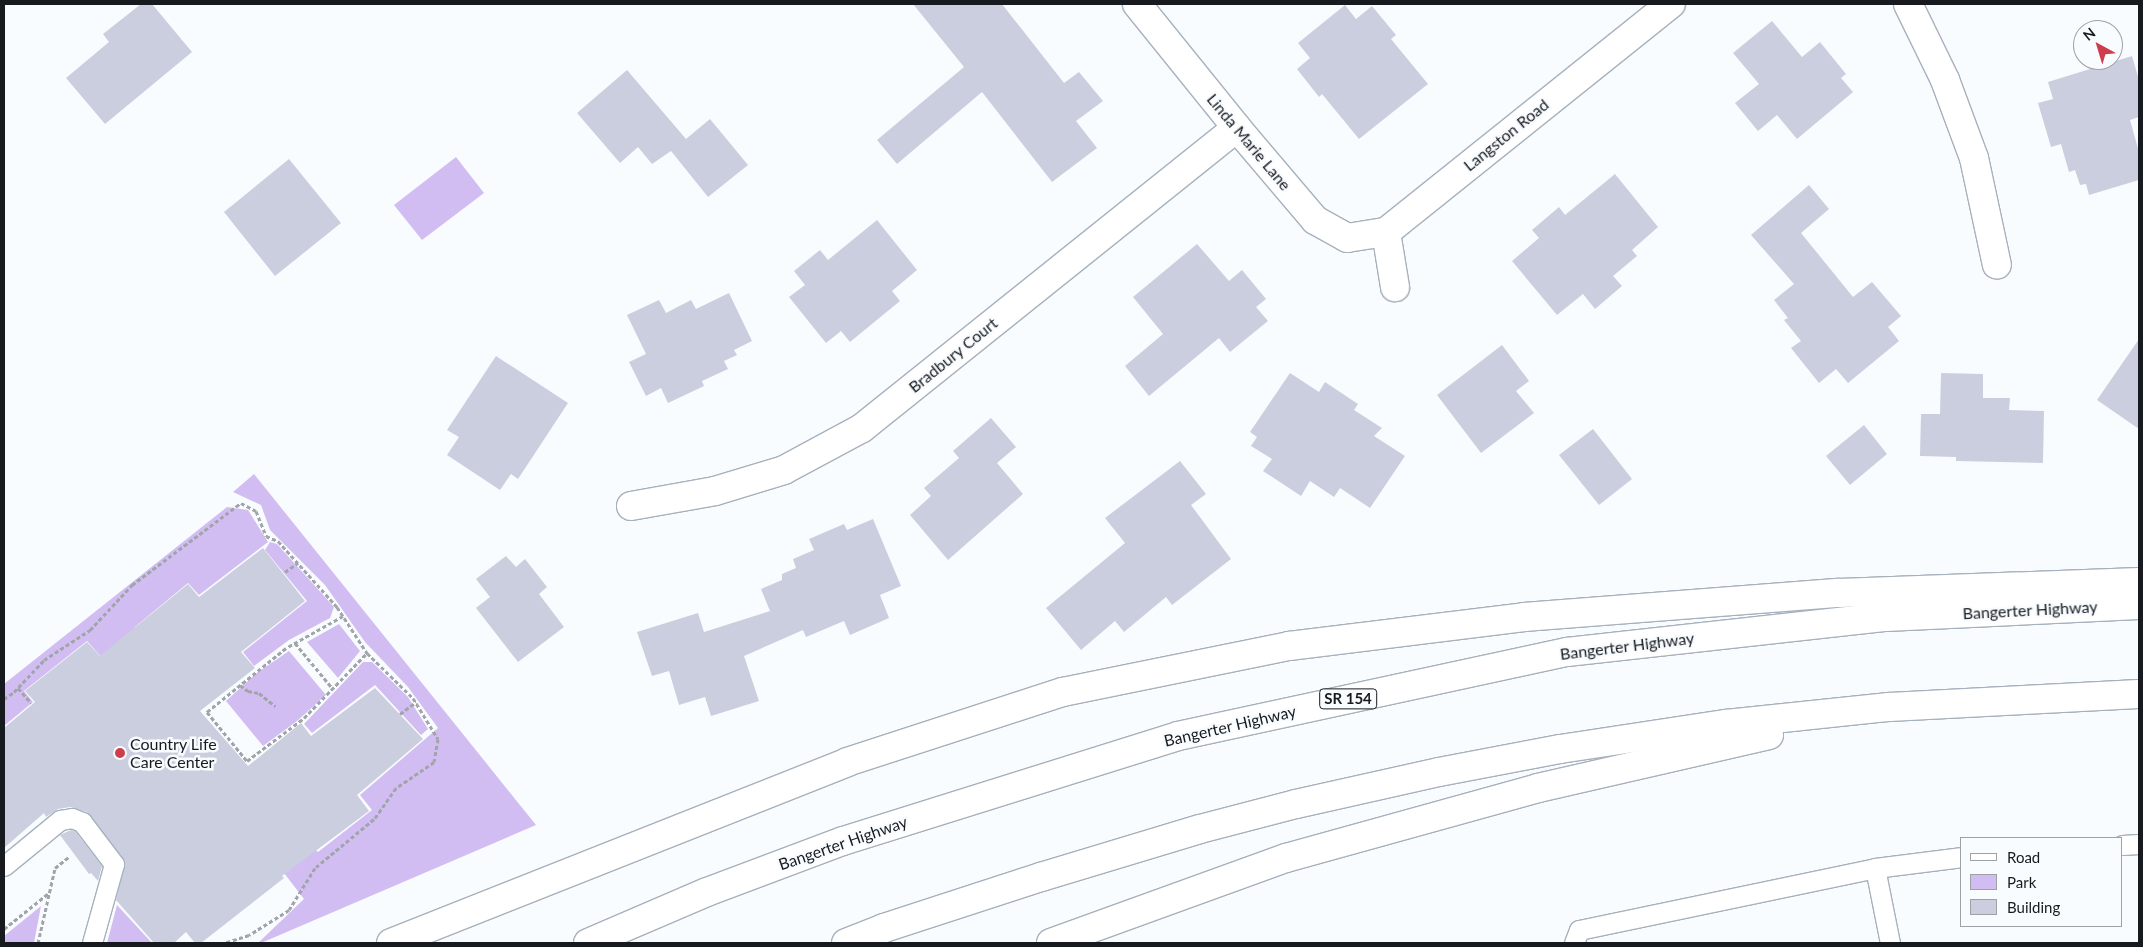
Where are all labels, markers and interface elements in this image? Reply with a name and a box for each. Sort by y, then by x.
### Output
north arrow [2073,20,2123,70]
text: N [2079,24,2098,44]
street label: Linda Marie Lane [1203,90,1295,194]
street label: Langston Road [1460,95,1552,175]
street label: Bradbury Court [905,313,1001,397]
street label: Bangerter Highway [1962,597,2098,623]
street label: Bangerter Highway [1559,628,1695,664]
road number: SR 154 [1318,686,1378,712]
street label: Bangerter Highway [1162,701,1298,751]
place label: Country Life Care Center [130,734,217,772]
marker: Country Life Care Center [114,747,126,759]
street label: Bangerter Highway [776,812,910,874]
legend [1960,837,2123,927]
text: Road [2007,848,2040,866]
text: Park [2007,873,2036,891]
text: Building [2007,898,2060,916]

